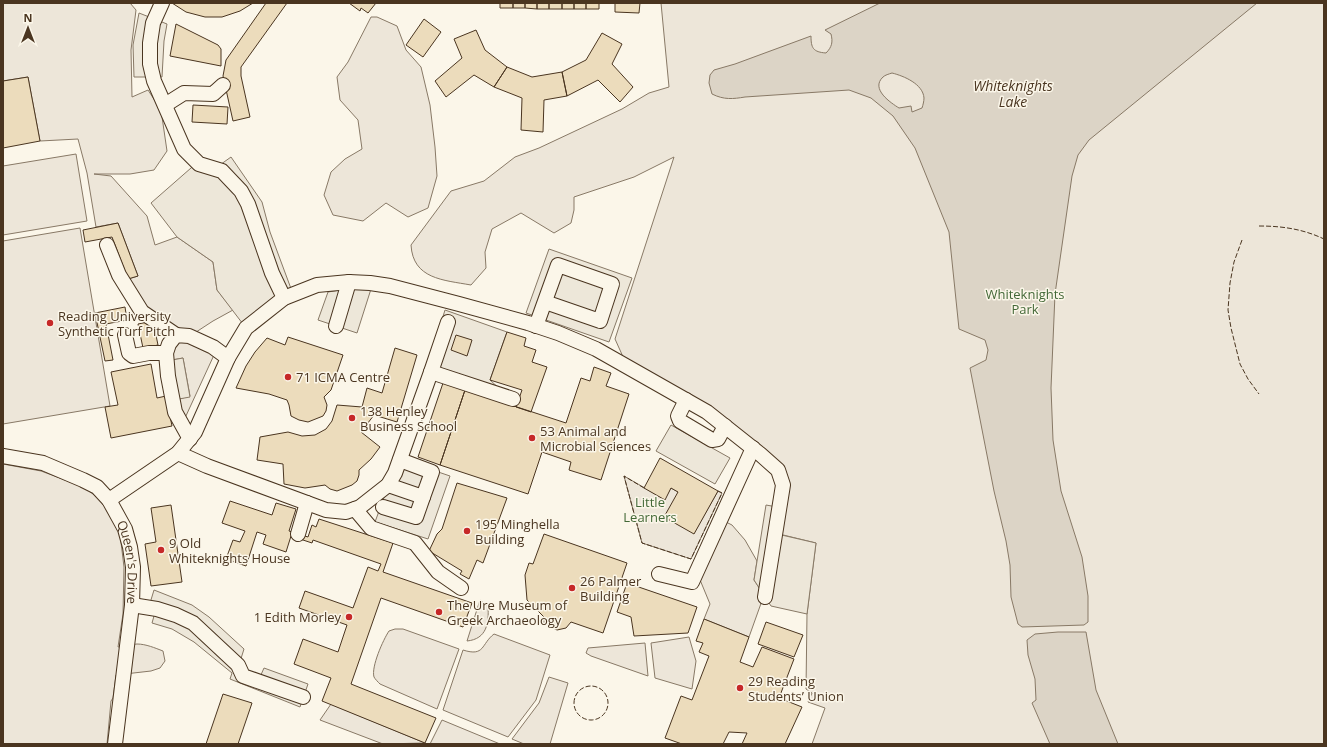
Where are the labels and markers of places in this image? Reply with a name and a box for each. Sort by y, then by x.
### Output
place label: Reading University Synthetic Turf Pitch [58,307,175,340]
marker: Reading University Synthetic Turf Pitch [45,318,55,328]
place label: 71 ICMA Centre [296,368,390,386]
marker: 71 ICMA Centre [283,372,293,382]
place label: 138 Henley Business School [360,402,457,435]
marker: 138 Henley Business School [347,413,357,423]
place label: 53 Animal and Microbial Sciences [540,422,651,455]
marker: 53 Animal and Microbial Sciences [527,433,537,443]
place label: 195 Minghella Building [475,515,560,548]
marker: 195 Minghella Building [462,526,472,536]
place label: 9 Old Whiteknights House [169,534,290,567]
marker: 9 Old Whiteknights House [156,545,166,555]
place label: 26 Palmer Building [580,572,642,605]
marker: 26 Palmer Building [567,583,577,593]
place label: The Ure Museum of Greek Archaeology [447,596,568,629]
marker: The Ure Museum of Greek Archaeology [434,607,444,617]
place label: 1 Edith Morley [254,608,341,626]
marker: 1 Edith Morley [344,612,354,622]
place label: 29 Reading Students’ Union [748,672,844,705]
marker: 29 Reading Students’ Union [735,683,745,693]

